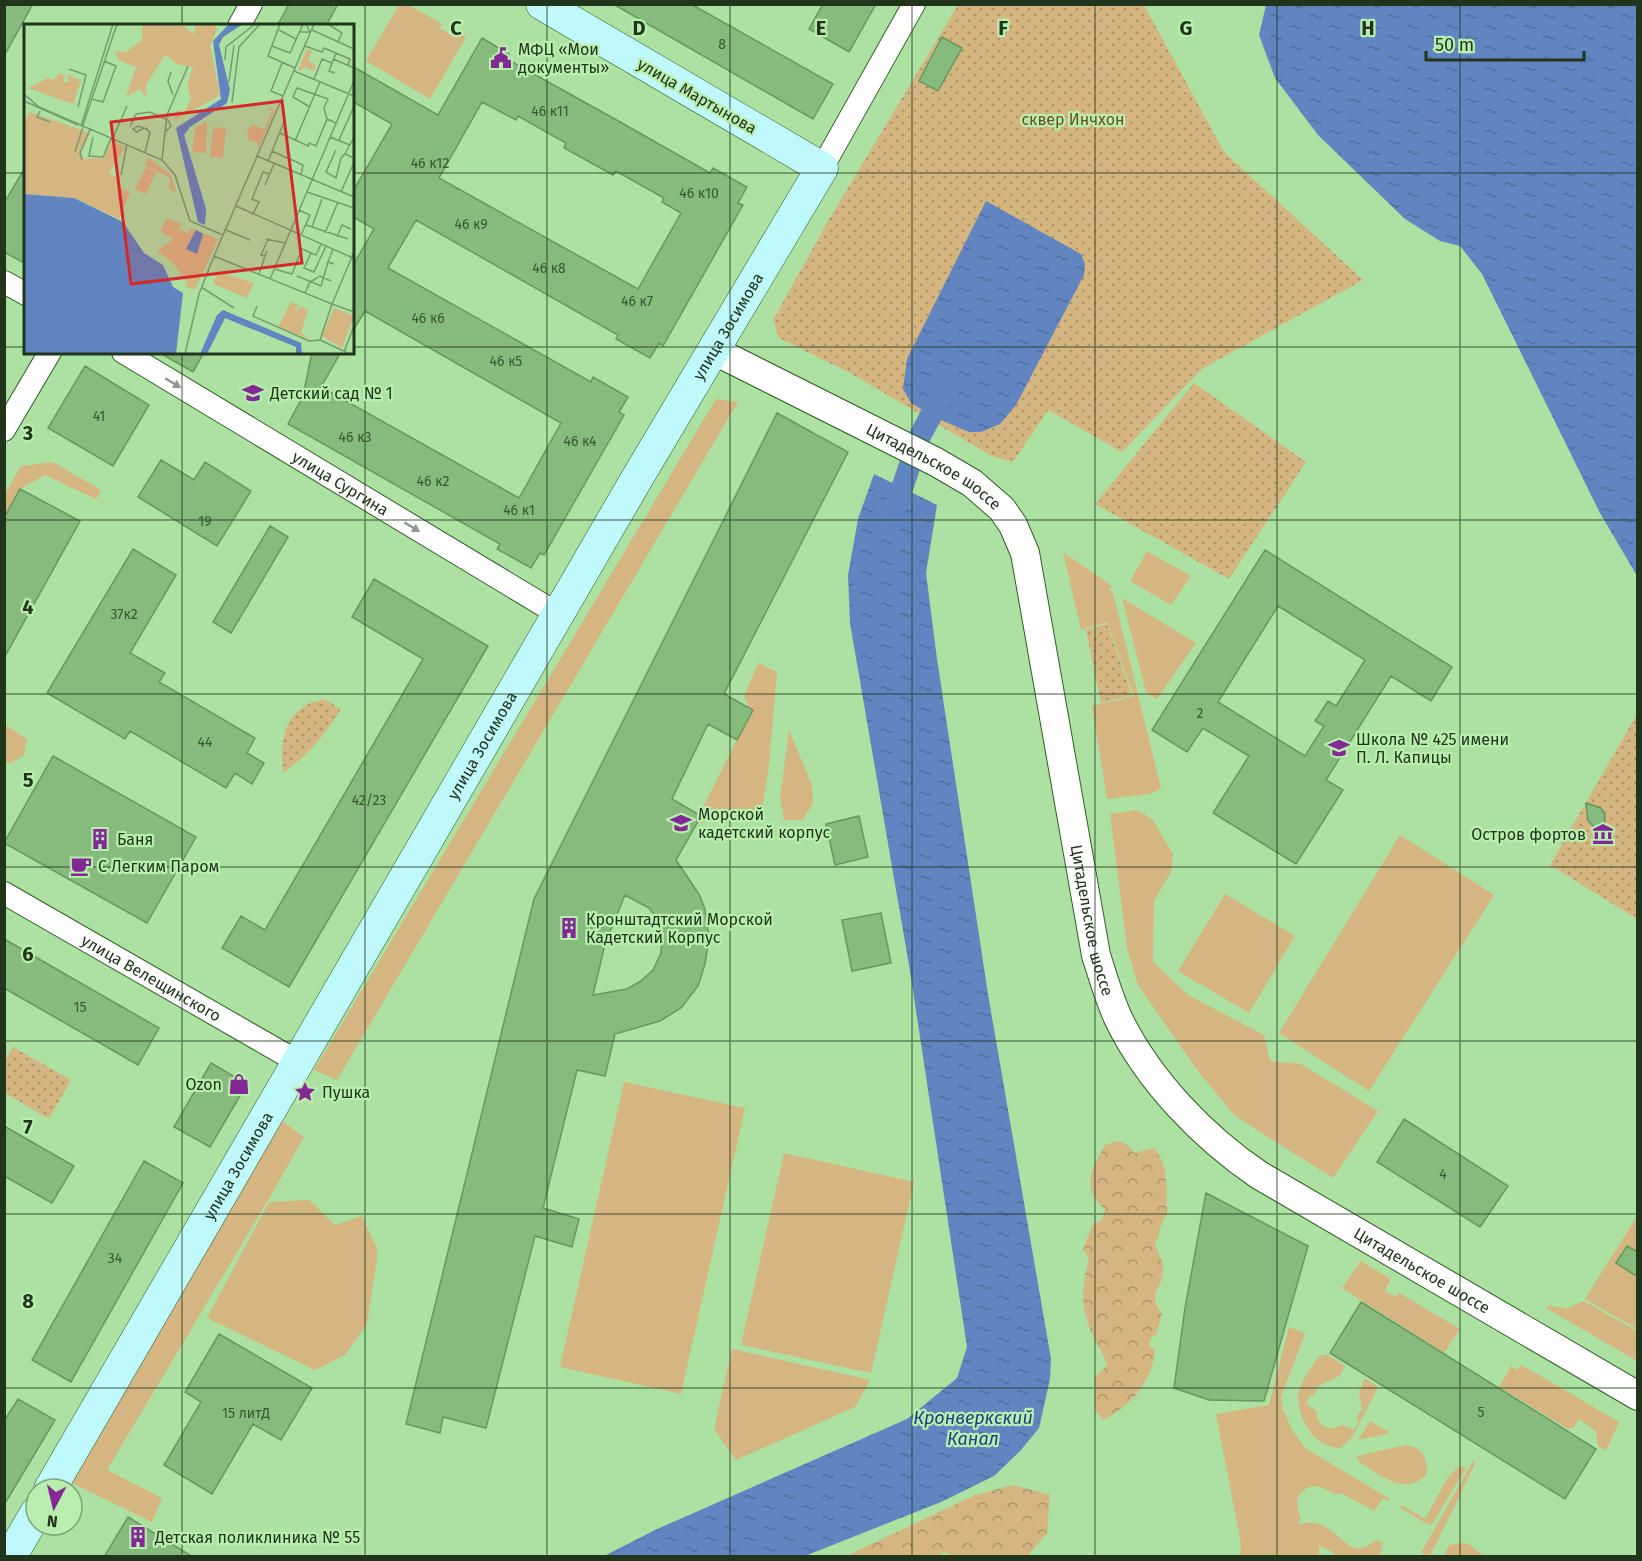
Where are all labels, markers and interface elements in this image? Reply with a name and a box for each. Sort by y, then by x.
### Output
text: C [450,16,462,40]
text: D [632,16,646,40]
text: E [816,16,826,40]
text: F [998,16,1008,40]
text: G [1180,16,1192,40]
text: H [1361,16,1375,40]
inset map [24,24,354,354]
scale bar [1426,24,1584,62]
text: 50 m [1435,34,1474,56]
house number: 8 [718,36,726,53]
place label: МФЦ «Мои документы» [518,40,609,77]
public building icon: МФЦ «Мои документы» [489,46,513,70]
street label: улица Мартынова [634,54,760,138]
house number: 46 к11 [531,103,569,120]
park label: сквер Инчхон [1021,110,1125,129]
house number: 46 к12 [411,155,449,172]
house number: 46 к10 [679,185,719,202]
house number: 46 к9 [454,216,488,233]
house number: 46 к8 [532,260,566,277]
street label: улица Зосимова [688,269,767,383]
house number: 46 к7 [621,293,653,310]
house number: 46 к6 [411,310,445,327]
house number: 46 к5 [490,353,522,370]
one-way arrow [165,377,181,388]
school or university icon: Детский сад № 1 [241,381,265,405]
place label: Детский сад № 1 [269,384,393,403]
house number: 41 [93,408,105,425]
street label: Цитадельское шоссе [863,419,1005,514]
text: 3 [22,421,33,445]
house number: 46 к3 [339,429,371,446]
house number: 46 к4 [563,433,597,450]
street label: улица Сургина [289,447,392,519]
house number: 46 к2 [417,473,449,490]
house number: 46 к1 [503,502,535,519]
house number: 19 [198,513,212,530]
one-way arrow [404,521,420,532]
text: 4 [22,595,34,619]
house number: 37к2 [110,606,138,623]
street label: улица Зосимова [443,688,521,803]
house number: 2 [1197,705,1204,722]
place label: Школа № 425 имени П. Л. Капицы [1356,730,1509,767]
house number: 44 [198,734,213,751]
school or university icon: Школа № 425 имени П. Л. Капицы [1327,736,1351,760]
text: 5 [23,768,34,792]
house number: 42/23 [352,792,386,809]
place label: Морской кадетский корпус [698,805,830,842]
school or university icon: Морской кадетский корпус [669,811,693,835]
museum icon: Остров фортов [1591,822,1615,846]
place label: Остров фортов [1471,825,1586,844]
building icon: Баня [88,827,112,851]
place label: Баня [117,830,153,849]
street label: Цитадельское шоссе [1067,843,1118,998]
cafe icon: С Легким Паром [69,854,93,878]
place label: С Легким Паром [98,857,219,876]
place label: Кронштадтский Морской Кадетский Корпус [586,910,773,947]
building icon: Кронштадтский Морской Кадетский Корпус [557,916,581,940]
street label: улица Велещинского [78,930,225,1025]
text: 6 [22,942,34,966]
house number: 15 [73,999,87,1016]
shop icon: Ozon [227,1072,251,1096]
place label: Ozon [185,1075,222,1094]
place icon: Пушка [293,1080,317,1104]
place label: Пушка [322,1083,370,1102]
street label: улица Зосимова [199,1108,277,1223]
text: 7 [23,1115,33,1139]
house number: 4 [1439,1166,1447,1183]
street label: Цитадельское шоссе [1351,1223,1494,1317]
house number: 34 [108,1250,123,1267]
text: 8 [22,1289,34,1313]
house number: 5 [1477,1404,1485,1421]
house number: 15 литД [222,1405,270,1422]
water label: Кронверкский Канал [913,1407,1033,1450]
north arrow [24,1477,84,1537]
text: N [46,1511,59,1531]
building icon: Детская поликлиника № 55 [126,1525,150,1549]
place label: Детская поликлиника № 55 [154,1528,360,1547]

